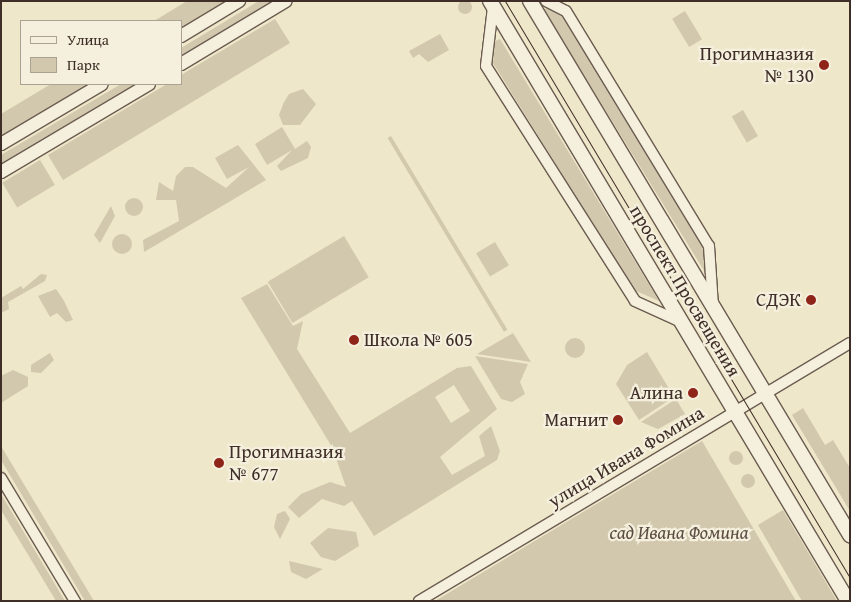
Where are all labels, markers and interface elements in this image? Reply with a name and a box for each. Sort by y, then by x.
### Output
legend [20,20,182,85]
text: Улица [67,29,109,50]
place label: Прогимназия № 130 [700,43,814,87]
text: Парк [67,54,100,75]
marker: Прогимназия № 130 [818,59,830,71]
street label: проспект Просвещения [625,201,745,381]
place label: СДЭК [756,289,801,311]
marker: СДЭК [805,294,817,306]
place label: Школа № 605 [364,329,473,351]
marker: Школа № 605 [348,334,360,346]
place label: Алина [630,382,683,404]
marker: Алина [687,387,699,399]
street label: улица Ивана Фомина [544,401,708,513]
place label: Магнит [545,409,608,431]
marker: Магнит [612,414,624,426]
place label: Прогимназия № 677 [229,441,343,485]
marker: Прогимназия № 677 [213,457,225,469]
park label: сад Ивана Фомина [609,522,749,544]

